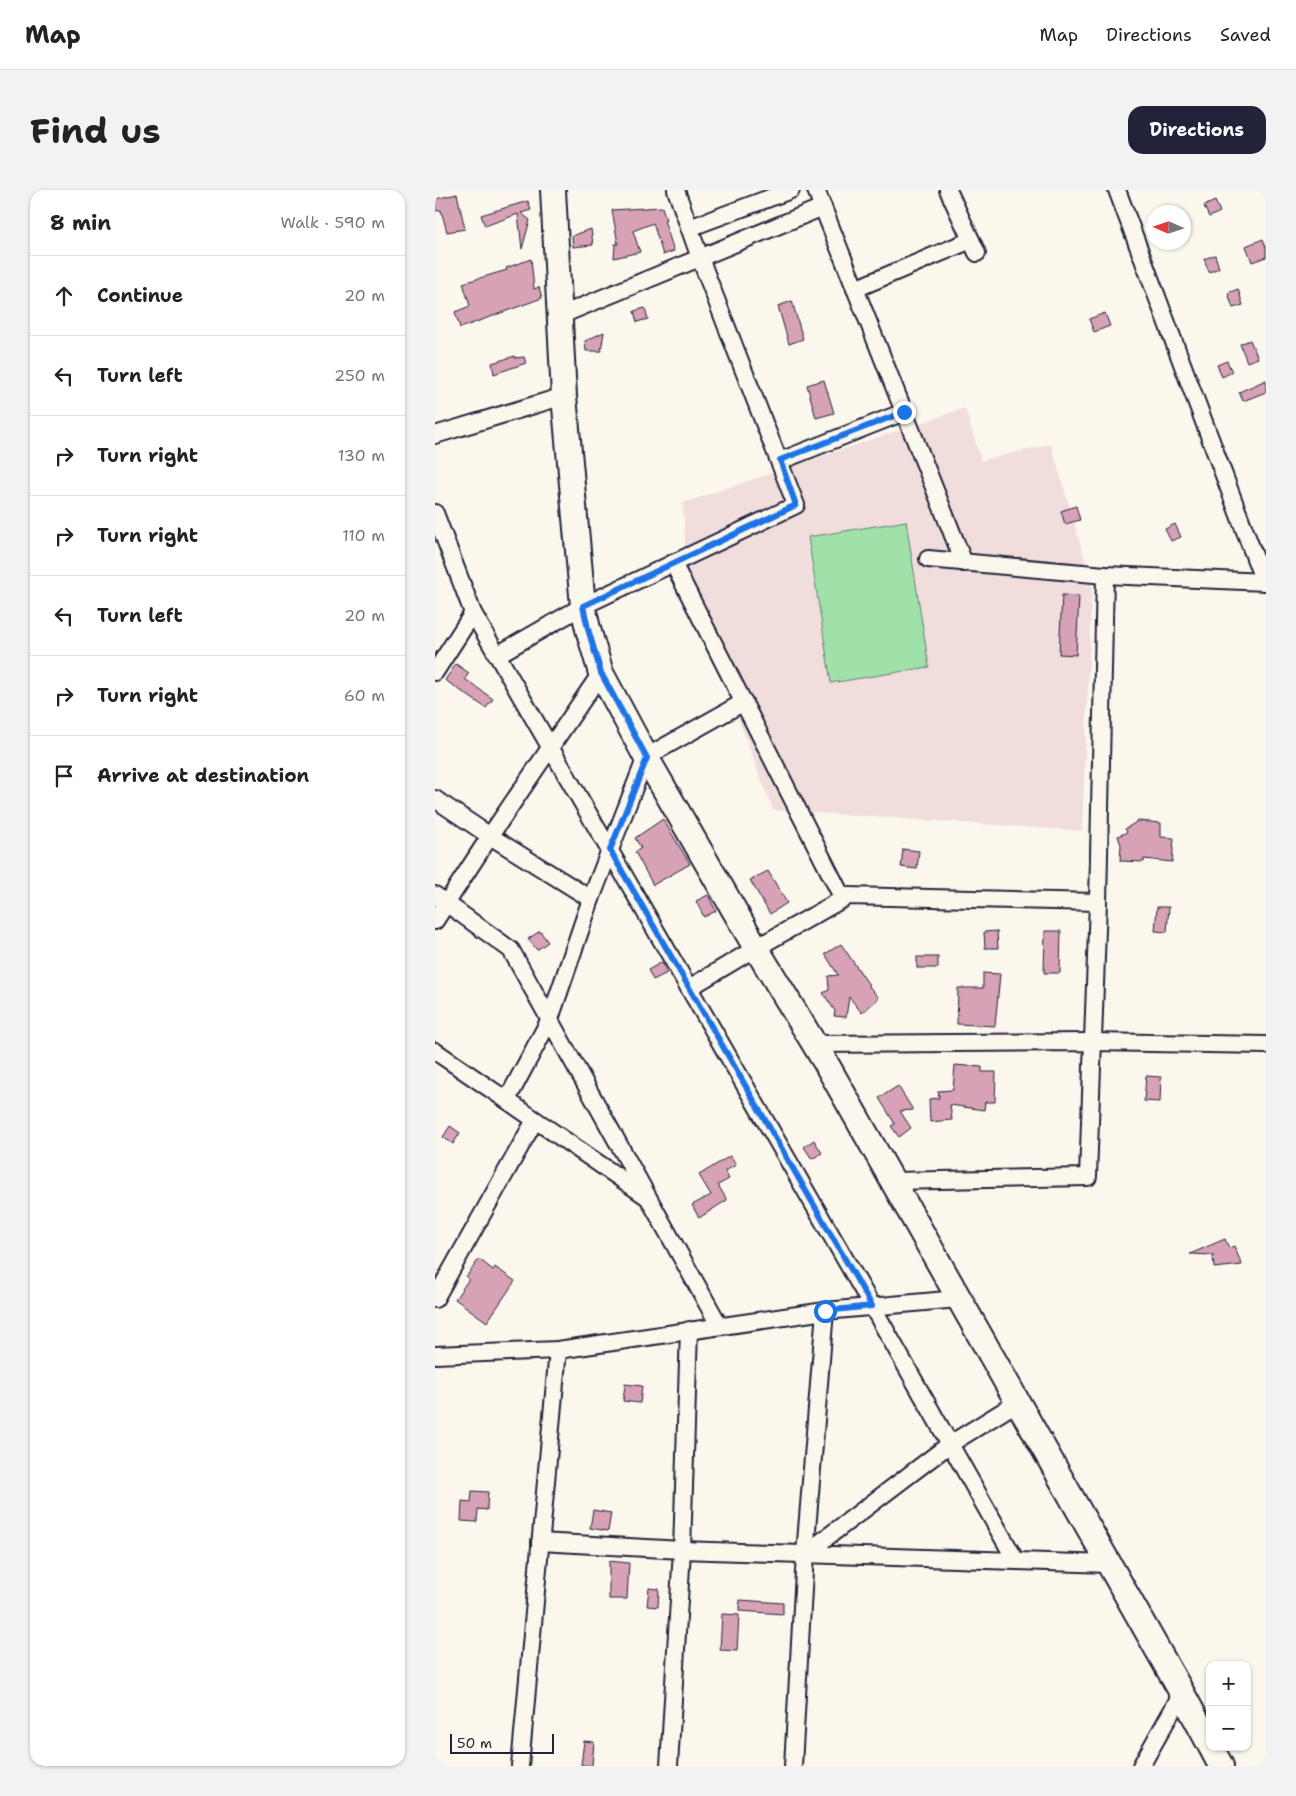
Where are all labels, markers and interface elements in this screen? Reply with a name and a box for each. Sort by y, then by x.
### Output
text: Map [25,19,81,51]
text: Map [1040,23,1078,47]
text: Directions [1106,23,1192,47]
text: Saved [1220,23,1271,47]
button: Directions [1128,106,1266,154]
text: Find us [30,107,161,154]
north arrow [1146,205,1191,250]
text: 8 min [50,209,111,237]
text: Walk · 590 m [280,212,385,233]
icon: ahead [50,282,78,310]
text: Continue [97,283,183,308]
text: 20 m [344,285,385,306]
icon: left [50,362,78,390]
text: Turn left [97,363,183,388]
text: 250 m [334,365,385,386]
route end [893,401,916,424]
icon: right [50,442,78,470]
text: Turn right [97,443,198,468]
text: 130 m [338,445,385,466]
icon: right [50,522,78,550]
text: Turn right [97,523,198,548]
text: 110 m [342,525,385,546]
icon: left [50,602,78,630]
text: Turn left [97,603,183,628]
text: 20 m [344,605,385,626]
icon: right [50,682,78,710]
text: Turn right [97,683,198,708]
text: 60 m [344,685,385,706]
icon: arrive [50,762,78,790]
text: Arrive at destination [97,763,309,788]
route start [814,1300,837,1323]
map controls [1206,1661,1251,1751]
button: + [1206,1661,1251,1706]
button: − [1206,1706,1251,1751]
scale bar [450,1731,554,1754]
text: 50 m [457,1734,492,1752]

